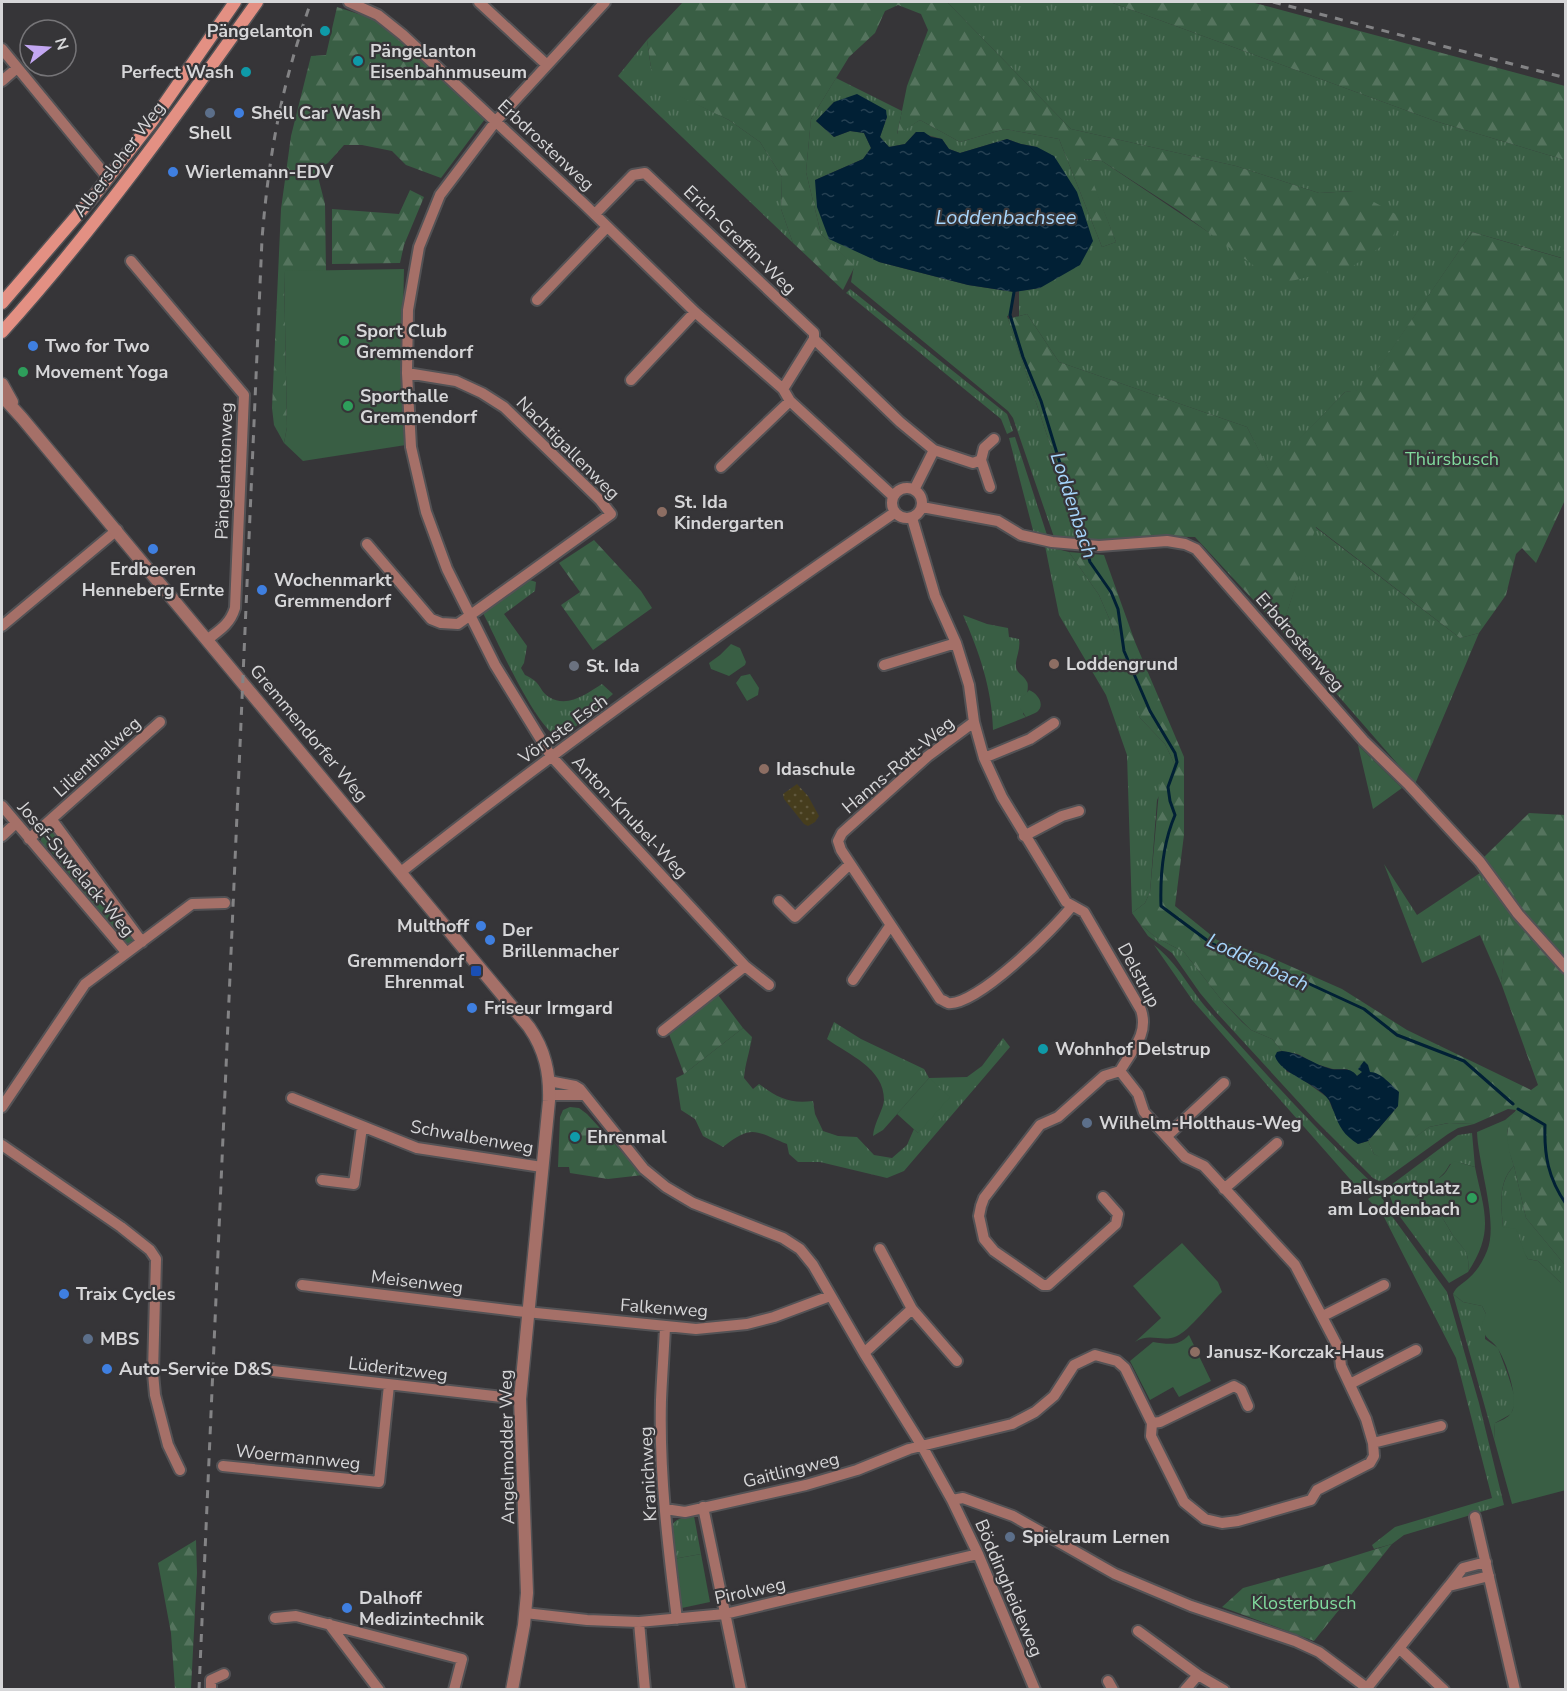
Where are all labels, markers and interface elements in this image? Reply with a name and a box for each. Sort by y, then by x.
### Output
north arrow [18,18,78,78]
place label: Pängelanton [207,19,313,43]
marker: Pängelanton [318,24,332,38]
text: N [49,35,74,53]
place label: Pängelanton Eisenbahnmuseum [370,39,527,84]
marker: Pängelanton Eisenbahnmuseum [351,54,365,68]
place label: Perfect Wash [121,60,234,84]
marker: Perfect Wash [239,65,253,79]
street label: Erbdrostenweg [493,94,599,196]
street label: Albersloher Weg [68,96,170,222]
place label: Shell Car Wash [251,101,381,125]
marker: Shell [203,106,217,120]
marker: Shell Car Wash [232,106,246,120]
place label: Shell [188,121,232,145]
place label: Wierlemann-EDV [185,160,334,184]
marker: Wierlemann-EDV [166,165,180,179]
street label: Erich-Greffin-Weg [678,180,802,300]
water label: Loddenbachsee [936,204,1077,231]
place label: Sport Club Gremmendorf [356,319,474,364]
place label: Two for Two [45,334,150,358]
marker: Sport Club Gremmendorf [337,334,351,348]
marker: Two for Two [26,339,40,353]
place label: Movement Yoga [35,360,168,384]
marker: Movement Yoga [16,365,30,379]
place label: Sporthalle Gremmendorf [360,384,478,429]
street label: Nachtigallenweg [511,391,625,505]
marker: Sporthalle Gremmendorf [341,399,355,413]
street label: Pängelantonweg [210,402,238,540]
park label: Thürsbusch [1405,447,1499,471]
water label: Loddenbach [1044,449,1103,562]
place label: St. Ida Kindergarten [674,490,784,535]
marker: St. Ida Kindergarten [655,505,669,519]
marker: Erdbeeren Henneberg Ernte [146,542,160,556]
place label: Erdbeeren Henneberg Ernte [82,557,225,602]
place label: Wochenmarkt Gremmendorf [274,568,392,613]
marker: Wochenmarkt Gremmendorf [255,583,269,597]
street label: Erbdrostenweg [1250,587,1350,697]
place label: Loddengrund [1066,652,1178,676]
place label: St. Ida [586,654,640,678]
marker: Loddengrund [1047,657,1061,671]
street label: Gremmendorfer Weg [244,659,374,807]
marker: St. Ida [567,659,581,673]
street label: Vörnste Esch [513,689,612,770]
street label: Lilienthalweg [48,711,146,803]
street label: Hanns-Rott-Weg [837,711,959,819]
street label: Anton-Knubel-Weg [567,750,693,884]
place label: Idaschule [776,757,856,781]
marker: Idaschule [757,762,771,776]
street label: Josef-Suwelack-Weg [11,795,140,942]
place label: Multhoff [397,914,469,938]
place label: Der Brillenmacher [502,918,619,963]
marker: Multhoff [474,919,488,933]
water label: Loddenbach [1202,927,1313,998]
marker: Der Brillenmacher [483,933,497,947]
street label: Delstrup [1112,938,1166,1012]
place label: Gremmendorf Ehrenmal [347,949,464,994]
marker: Gremmendorf Ehrenmal [469,964,483,978]
place label: Friseur Irmgard [484,996,613,1020]
marker: Friseur Irmgard [465,1001,479,1015]
place label: Wohnhof Delstrup [1055,1037,1211,1061]
marker: Wohnhof Delstrup [1036,1042,1050,1056]
place label: Wilhelm-Holthaus-Weg [1099,1111,1302,1135]
street label: Schwalbenweg [409,1114,535,1160]
marker: Wilhelm-Holthaus-Weg [1080,1116,1094,1130]
place label: Ehrenmal [587,1125,667,1149]
marker: Ehrenmal [568,1130,582,1144]
place label: Ballsportplatz am Loddenbach [1328,1176,1460,1221]
marker: Ballsportplatz am Loddenbach [1465,1191,1479,1205]
street label: Meisenweg [370,1264,464,1300]
place label: Traix Cycles [76,1282,176,1306]
marker: Traix Cycles [57,1287,71,1301]
street label: Falkenweg [619,1293,709,1323]
place label: MBS [100,1327,139,1351]
marker: MBS [81,1332,95,1346]
place label: Janusz-Korczak-Haus [1206,1340,1385,1364]
marker: Janusz-Korczak-Haus [1188,1345,1202,1359]
street label: Lüderitzweg [347,1351,449,1387]
place label: Auto-Service D&S [119,1357,272,1381]
marker: Auto-Service D&S [100,1362,114,1376]
street label: Angelmodder Weg [494,1369,520,1525]
street label: Kranichweg [634,1426,662,1522]
street label: Woermannweg [234,1439,362,1475]
street label: Gaitlingweg [740,1446,842,1494]
street label: Böddingheideweg [969,1516,1049,1660]
place label: Spielraum Lernen [1022,1525,1170,1549]
marker: Spielraum Lernen [1003,1530,1017,1544]
street label: Pirolweg [712,1572,788,1610]
place label: Dalhoff Medizintechnik [359,1586,484,1631]
park label: Klosterbusch [1251,1591,1357,1615]
marker: Dalhoff Medizintechnik [340,1601,354,1615]

